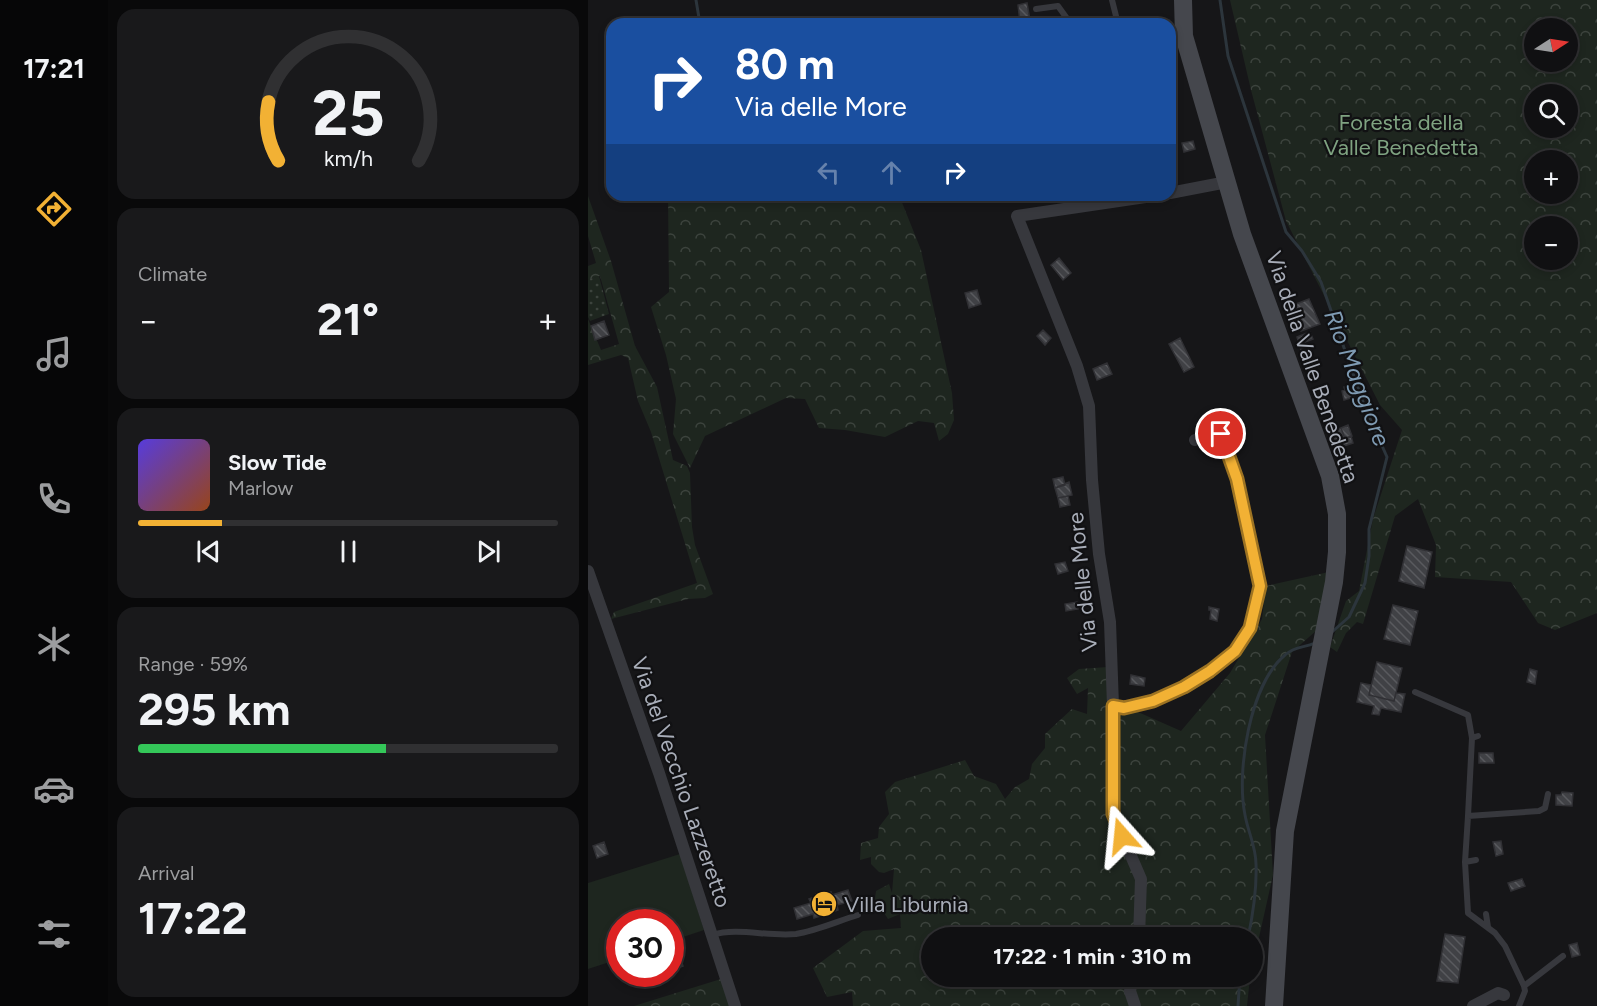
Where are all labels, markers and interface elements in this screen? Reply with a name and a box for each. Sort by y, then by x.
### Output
north arrow [1524,18,1578,72]
map controls [1524,18,1578,270]
text: 80 m [735,39,835,90]
icon: right [636,42,714,120]
text: 17:21 [23,52,85,85]
text: 25 [312,76,384,151]
button: search [1524,84,1578,138]
text: Via delle More [735,90,907,123]
park label: Foresta della Valle Benedetta [1323,109,1479,161]
text: km/h [324,147,372,172]
button: + [1524,150,1578,204]
icon: left [812,156,845,189]
icon: ahead [875,156,908,189]
icon: right [938,156,971,189]
icon: directions [33,188,75,230]
button: − [1524,216,1578,270]
street label: Via della Valle Benedetta [1260,248,1365,487]
text: Climate [138,262,207,286]
text: 21° [317,292,379,346]
text: − [138,301,159,340]
text: + [537,301,558,340]
water label: Rio Maggiore [1318,305,1397,450]
icon: music [33,333,75,375]
pin [1195,408,1246,459]
icon: arrive [1204,417,1237,450]
text: Slow Tide [228,449,327,476]
text: Marlow [228,476,293,500]
icon: phone [33,478,75,520]
street label: Via delle More [1062,511,1103,653]
icon: previous [192,535,225,568]
icon: pause [332,535,365,568]
icon: next [472,535,505,568]
icon: climate [33,623,75,665]
text: Range · 59% [138,652,248,676]
street label: Via del Vecchio Lazzeretto [626,653,737,911]
text: 295 km [138,682,290,736]
icon: car [33,768,75,810]
position arrow [1090,804,1154,868]
text: Arrival [138,861,194,885]
hotel icon: Villa Liburnia [809,889,839,919]
text: 17:22 [138,891,248,945]
place label: Villa Liburnia [844,891,968,918]
speed limit sign: 30 [606,909,684,987]
icon: filters [33,913,75,955]
text: 17:22 · 1 min · 310 m [993,943,1191,970]

